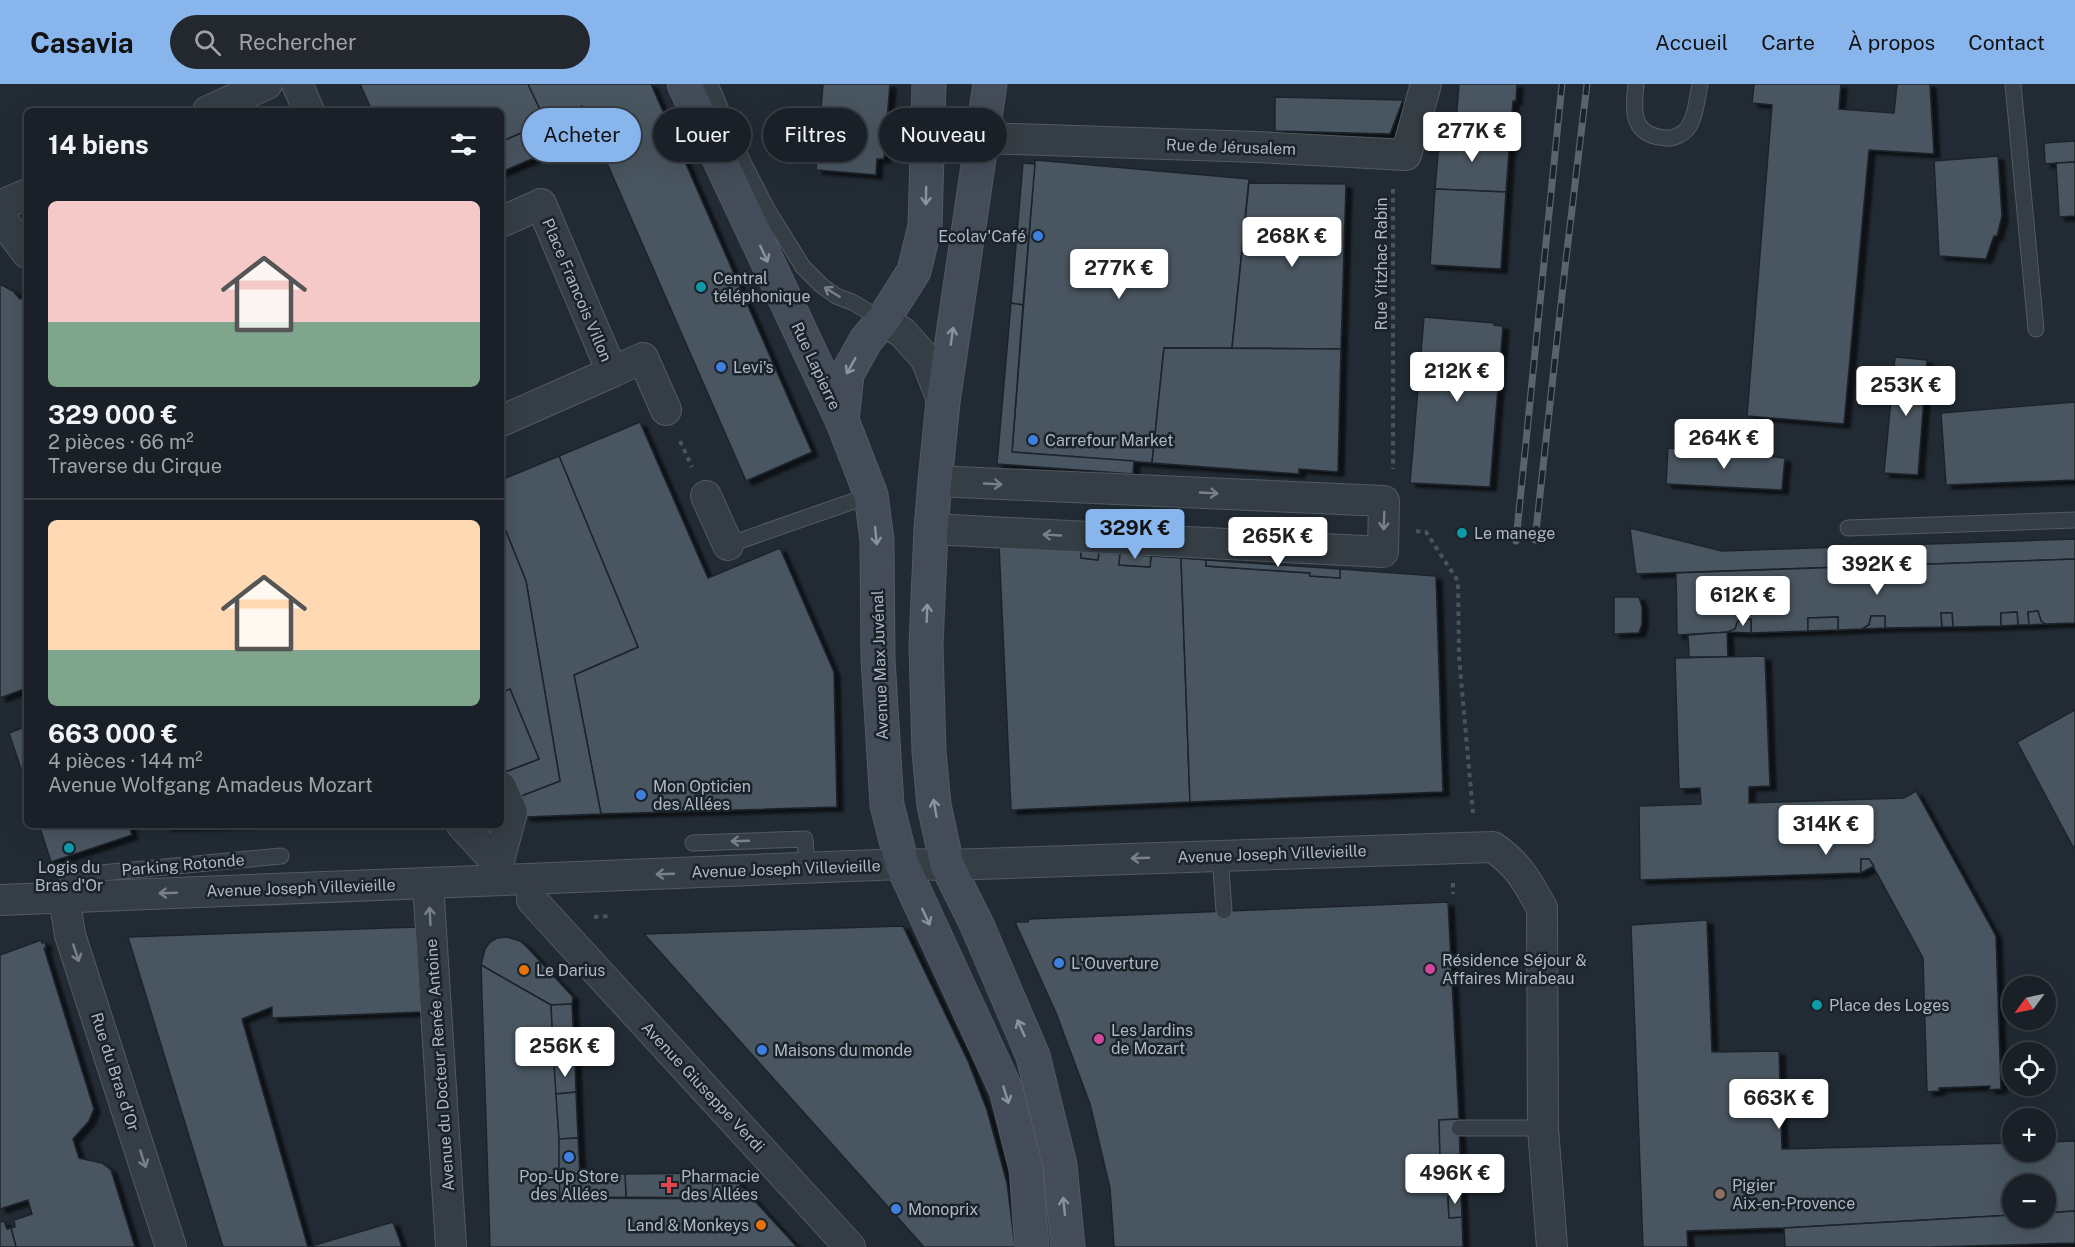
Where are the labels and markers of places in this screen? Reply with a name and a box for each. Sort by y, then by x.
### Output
pin: 277K € [1423,112,1521,163]
pin: 268K € [1243,217,1341,268]
place label: Ecolav'Café [938,227,1026,246]
marker: Ecolav'Café [1031,229,1045,243]
pin: 277K € [1070,249,1168,300]
place label: Central téléphonique [713,269,810,306]
marker: Central téléphonique [694,280,708,294]
pin: 212K € [1408,352,1506,403]
place label: Levi's [733,358,774,377]
marker: Levi's [714,360,728,374]
pin: 253K € [1857,366,1955,417]
pin: 264K € [1675,419,1773,470]
place label: Carrefour Market [1045,431,1173,450]
marker: Carrefour Market [1026,433,1040,447]
pin: 329K € [1086,509,1184,560]
pin: 265K € [1229,517,1327,568]
place label: Le manege [1474,524,1555,543]
marker: Le manege [1455,526,1469,540]
pin: 392K € [1828,545,1926,596]
pin: 612K € [1694,576,1792,627]
place label: Mon Opticien des Allées [653,777,751,814]
marker: Mon Opticien des Allées [634,788,648,802]
pin: 314K € [1777,805,1875,856]
marker: Logis du Bras d'Or [62,841,76,855]
place label: Logis du Bras d'Or [35,858,103,895]
place label: Résidence Séjour & Affaires Mirabeau [1442,951,1587,988]
place label: L'Ouverture [1071,954,1159,973]
marker: L'Ouverture [1052,956,1066,970]
place label: Le Darius [536,961,605,980]
marker: Résidence Séjour & Affaires Mirabeau [1423,962,1437,976]
marker: Le Darius [517,963,531,977]
place label: Place des Loges [1829,996,1949,1015]
marker: Place des Loges [1810,998,1824,1012]
place label: Les Jardins de Mozart [1111,1021,1193,1058]
pin: 256K € [516,1027,614,1078]
marker: Les Jardins de Mozart [1092,1032,1106,1046]
place label: Maisons du monde [774,1041,912,1060]
marker: Maisons du monde [755,1043,769,1057]
pin: 663K € [1730,1079,1828,1130]
marker: Pop-Up Store des Allées [562,1150,576,1164]
pin: 496K € [1406,1154,1504,1205]
place label: Pop-Up Store des Allées [519,1167,619,1204]
place label: Pharmacie des Allées [681,1167,760,1204]
place label: Pigier Aix-en-Provence [1732,1176,1855,1213]
marker: Pharmacie des Allées [662,1178,676,1192]
marker: Pigier Aix-en-Provence [1713,1187,1727,1201]
place label: Monoprix [908,1200,978,1219]
marker: Monoprix [889,1202,903,1216]
place label: Land & Monkeys [627,1216,749,1235]
marker: Land & Monkeys [754,1218,768,1232]

